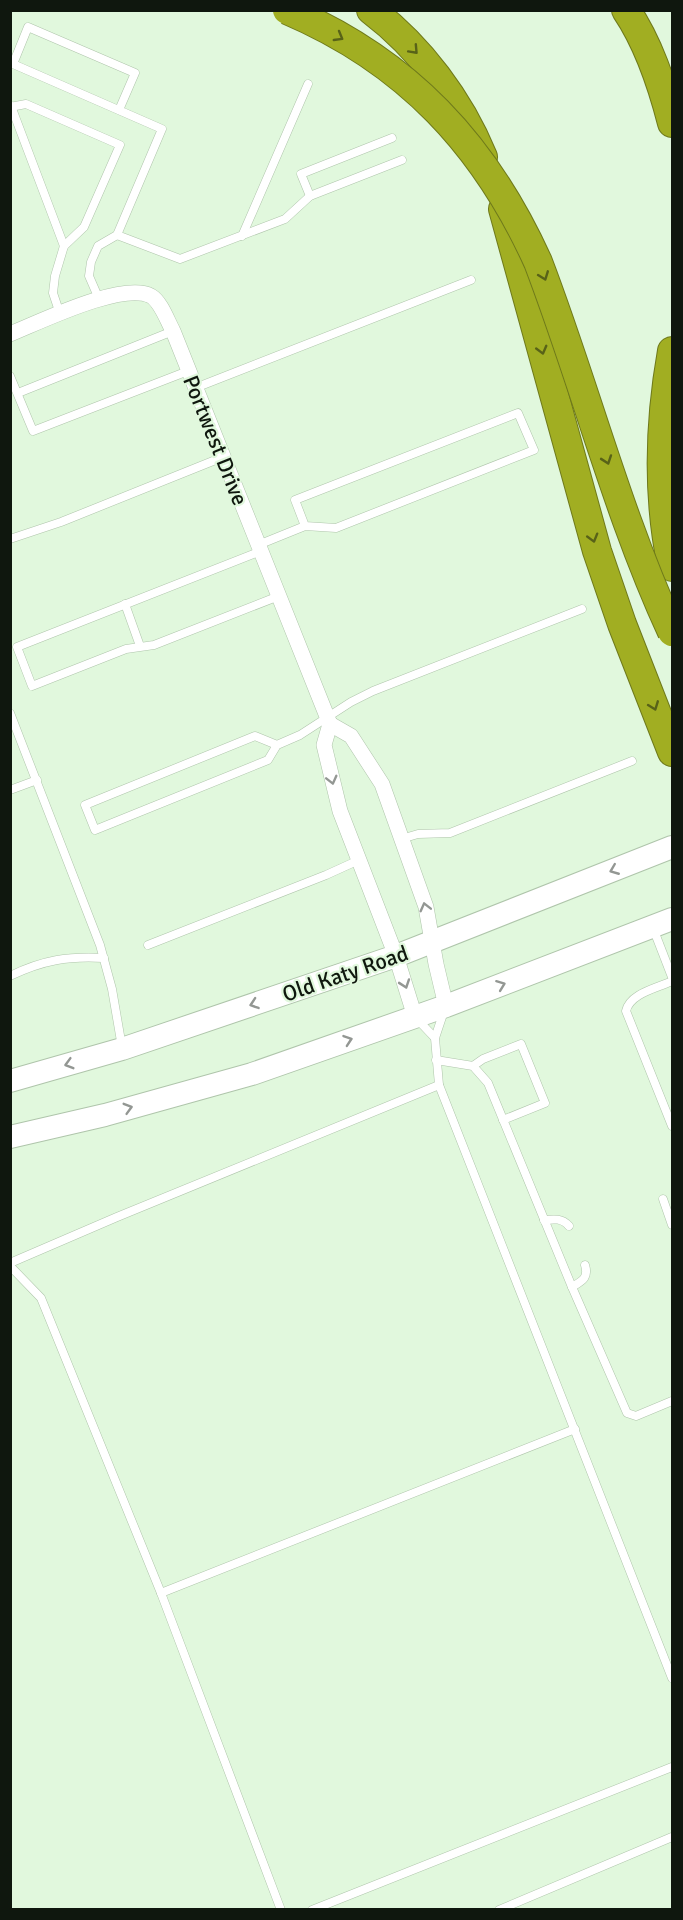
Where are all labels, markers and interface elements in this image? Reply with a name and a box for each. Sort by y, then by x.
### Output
one-way arrow [333,29,343,41]
one-way arrow [407,43,418,54]
one-way arrow [536,270,549,281]
one-way arrow [534,344,547,354]
street label: Portwest Drive [177,371,254,509]
one-way arrow [599,454,612,465]
one-way arrow [586,532,598,543]
one-way arrow [647,700,659,711]
one-way arrow [325,775,338,785]
one-way arrow [609,863,620,876]
one-way arrow [420,903,433,913]
street label: Old Katy Road [279,939,412,1008]
one-way arrow [398,978,411,989]
one-way arrow [494,980,505,992]
one-way arrow [249,997,260,1010]
one-way arrow [342,1035,352,1048]
one-way arrow [64,1057,74,1069]
one-way arrow [123,1103,133,1115]

